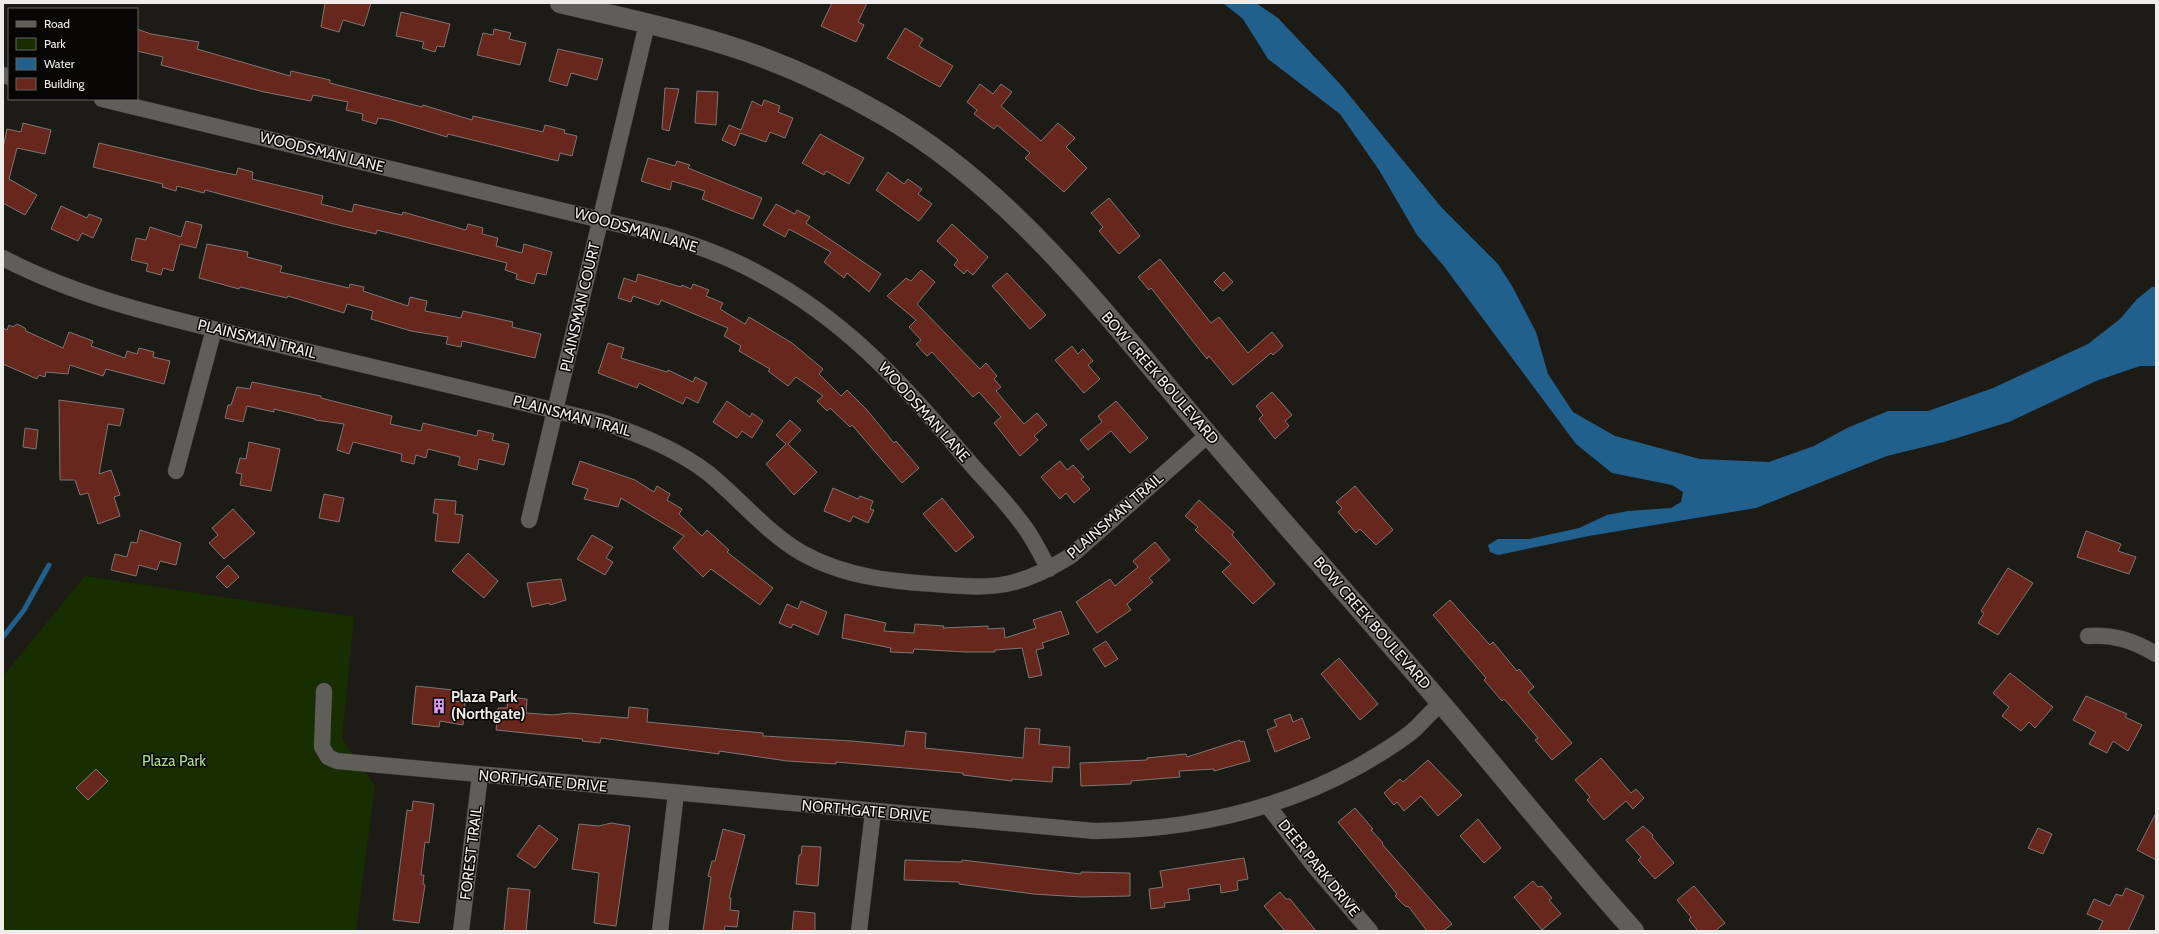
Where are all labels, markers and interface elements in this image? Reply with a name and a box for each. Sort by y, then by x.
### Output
legend [8,8,138,100]
text: Road [44,16,70,31]
text: Park [44,36,66,51]
text: Water [44,56,75,71]
text: Building [44,76,86,91]
street label: WOODSMAN LANE [258,128,386,176]
street label: WOODSMAN LANE [572,204,700,256]
street label: PLAINSMAN COURT [556,241,604,373]
street label: BOW CREEK BOULEVARD [1098,308,1222,448]
street label: PLAINSMAN TRAIL [196,316,319,363]
street label: WOODSMAN LANE [875,358,973,466]
street label: PLAINSMAN TRAIL [511,392,633,441]
street label: PLAINSMAN TRAIL [1063,469,1167,563]
street label: BOW CREEK BOULEVARD [1310,553,1434,693]
place label: Plaza Park (Northgate) [451,688,525,723]
building icon: Plaza Park (Northgate) [430,697,448,715]
park label: Plaza Park [142,752,206,770]
street label: NORTHGATE DRIVE [478,766,608,796]
street label: NORTHGATE DRIVE [801,796,931,826]
street label: FOREST TRAIL [456,805,486,901]
street label: DEER PARK DRIVE [1274,816,1364,920]

